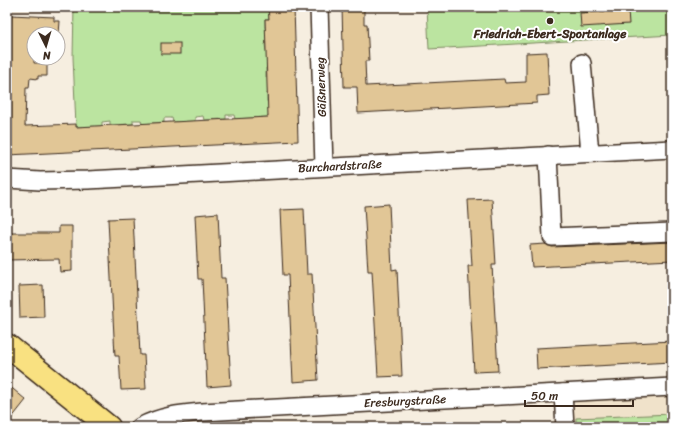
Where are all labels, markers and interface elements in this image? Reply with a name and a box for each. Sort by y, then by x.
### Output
marker: Friedrich-Ebert-Sportanlage [545,16,555,26]
place label: Friedrich-Ebert-Sportanlage [473,23,627,45]
north arrow [26,26,66,66]
text: N [42,46,52,65]
street label: Gäßnerweg [309,57,333,117]
street label: Burchardstraße [297,153,383,179]
scale bar [525,382,633,408]
text: 50 m [531,385,558,407]
street label: Eresburgstraße [363,388,447,414]

